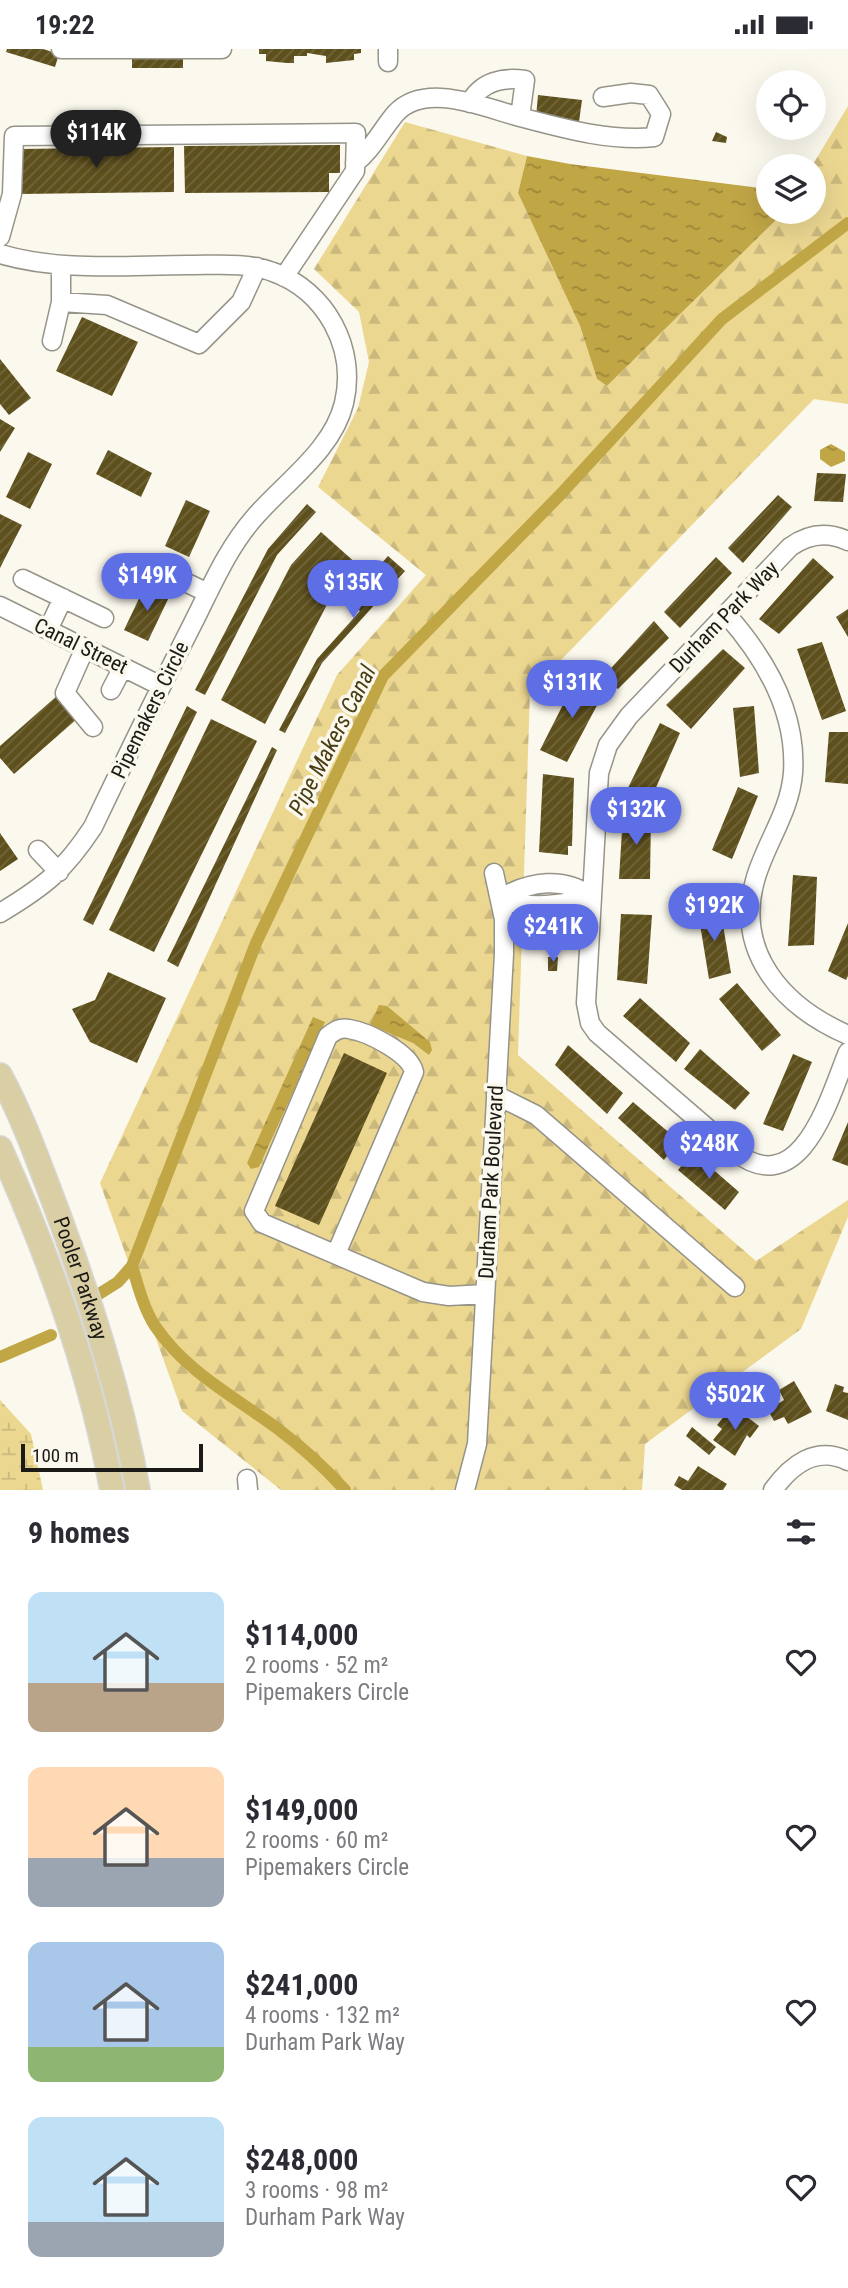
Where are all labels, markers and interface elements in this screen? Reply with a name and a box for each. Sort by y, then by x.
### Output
text: 19:22 [35,10,95,40]
map controls [756,70,826,224]
button: locate [756,70,826,140]
pin: $114K [47,110,145,170]
text: $114K [66,119,126,146]
button: layers [756,154,826,224]
pin: $149K [98,553,196,613]
street label: Durham Park Way [665,556,783,678]
pin: $135K [304,561,402,620]
text: $149K [117,562,177,589]
text: $135K [323,569,383,596]
street label: Canal Street [30,613,132,679]
street label: Pipemakers Circle [106,637,194,783]
water label: Pipe Makers Canal [283,660,382,819]
pin: $131K [523,661,621,720]
text: $131K [542,669,602,696]
pin: $132K [587,787,685,847]
text: $132K [606,796,666,823]
pin: $192K [665,883,763,943]
text: $192K [684,892,744,919]
pin: $241K [504,905,602,964]
text: $241K [523,913,583,940]
street label: Durham Park Boulevard [474,1085,508,1279]
pin: $248K [660,1121,758,1181]
text: $248K [679,1130,739,1157]
street label: Pooler Parkway [48,1214,112,1343]
pin: $502K [686,1373,784,1432]
text: $502K [705,1381,765,1408]
scale bar [21,1441,203,1473]
text: 100 m [32,1444,79,1467]
icon: filters [782,1513,820,1551]
text: 9 homes [28,1515,130,1550]
text: $114,000 [245,1617,358,1652]
icon: home [84,1620,168,1704]
icon: heart [782,1643,820,1681]
text: 2 rooms · 52 m² [245,1652,388,1679]
text: Pipemakers Circle [245,1679,409,1706]
text: $149,000 [245,1792,358,1827]
icon: home [84,1795,168,1879]
icon: heart [782,1818,820,1856]
text: 2 rooms · 60 m² [245,1827,388,1854]
text: Pipemakers Circle [245,1854,409,1881]
text: $241,000 [245,1967,358,2002]
icon: home [84,1970,168,2054]
icon: heart [782,1993,820,2031]
text: 4 rooms · 132 m² [245,2002,400,2029]
text: Durham Park Way [245,2029,405,2056]
text: $248,000 [245,2142,358,2177]
icon: home [84,2145,168,2229]
icon: heart [782,2168,820,2206]
text: 3 rooms · 98 m² [245,2177,388,2204]
text: Durham Park Way [245,2204,405,2231]

